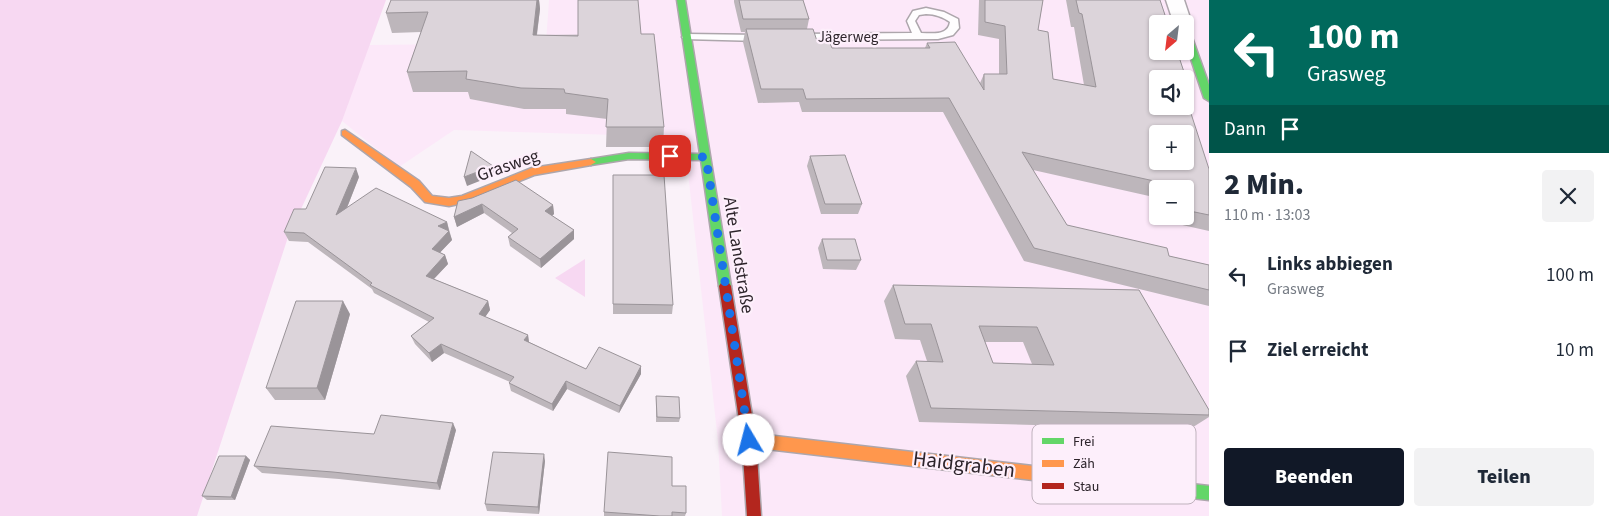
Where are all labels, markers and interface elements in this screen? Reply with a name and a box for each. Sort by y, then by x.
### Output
text: 100 m [1307,12,1399,62]
north arrow [1149,15,1194,60]
map controls [1149,15,1194,225]
icon: left [1224,20,1289,85]
street label: Jägerweg [818,27,879,48]
text: Grasweg [1307,58,1386,90]
button: sound [1149,70,1194,115]
icon: arrive [1276,115,1304,143]
text: Dann [1224,116,1266,143]
button: + [1149,125,1194,170]
pin [649,135,691,177]
icon: arrive [656,142,684,170]
street label: Grasweg [474,143,543,188]
text: 2 Min. [1224,163,1304,206]
button: close [1542,170,1594,222]
button: − [1149,180,1194,225]
street label: Alte Landstraße [717,195,760,315]
text: 110 m · 13:03 [1224,204,1311,226]
text: Links abbiegen [1267,251,1393,278]
icon: left [1224,262,1252,290]
text: 100 m [1546,262,1594,289]
text: Grasweg [1267,278,1324,300]
icon: arrive [1224,337,1252,365]
text: Ziel erreicht [1267,337,1368,364]
text: 10 m [1556,337,1594,364]
position arrow [722,413,774,465]
legend [1032,424,1196,504]
text: Frei [1073,432,1095,452]
street label: Haidgraben [911,443,1017,485]
button: Beenden [1224,448,1404,506]
button: Teilen [1414,448,1594,506]
text: Zäh [1073,454,1095,474]
text: Stau [1073,477,1099,497]

